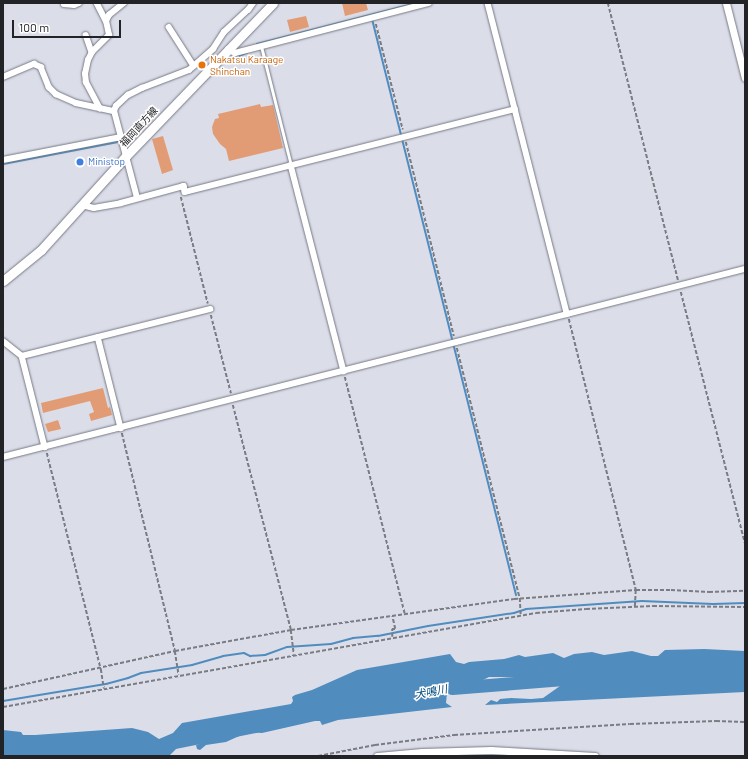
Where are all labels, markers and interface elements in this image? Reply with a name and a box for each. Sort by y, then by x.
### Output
scale bar [14,12,123,38]
text: 100 m [19,20,49,34]
place label: Nakatsu Karaage Shinchan [210,53,283,76]
marker: Nakatsu Karaage Shinchan [197,60,207,70]
street label: 福岡直方線 [118,105,160,149]
place label: Ministop [88,156,125,168]
marker: Ministop [75,157,85,167]
water label: 犬鳴川 [414,682,448,702]

